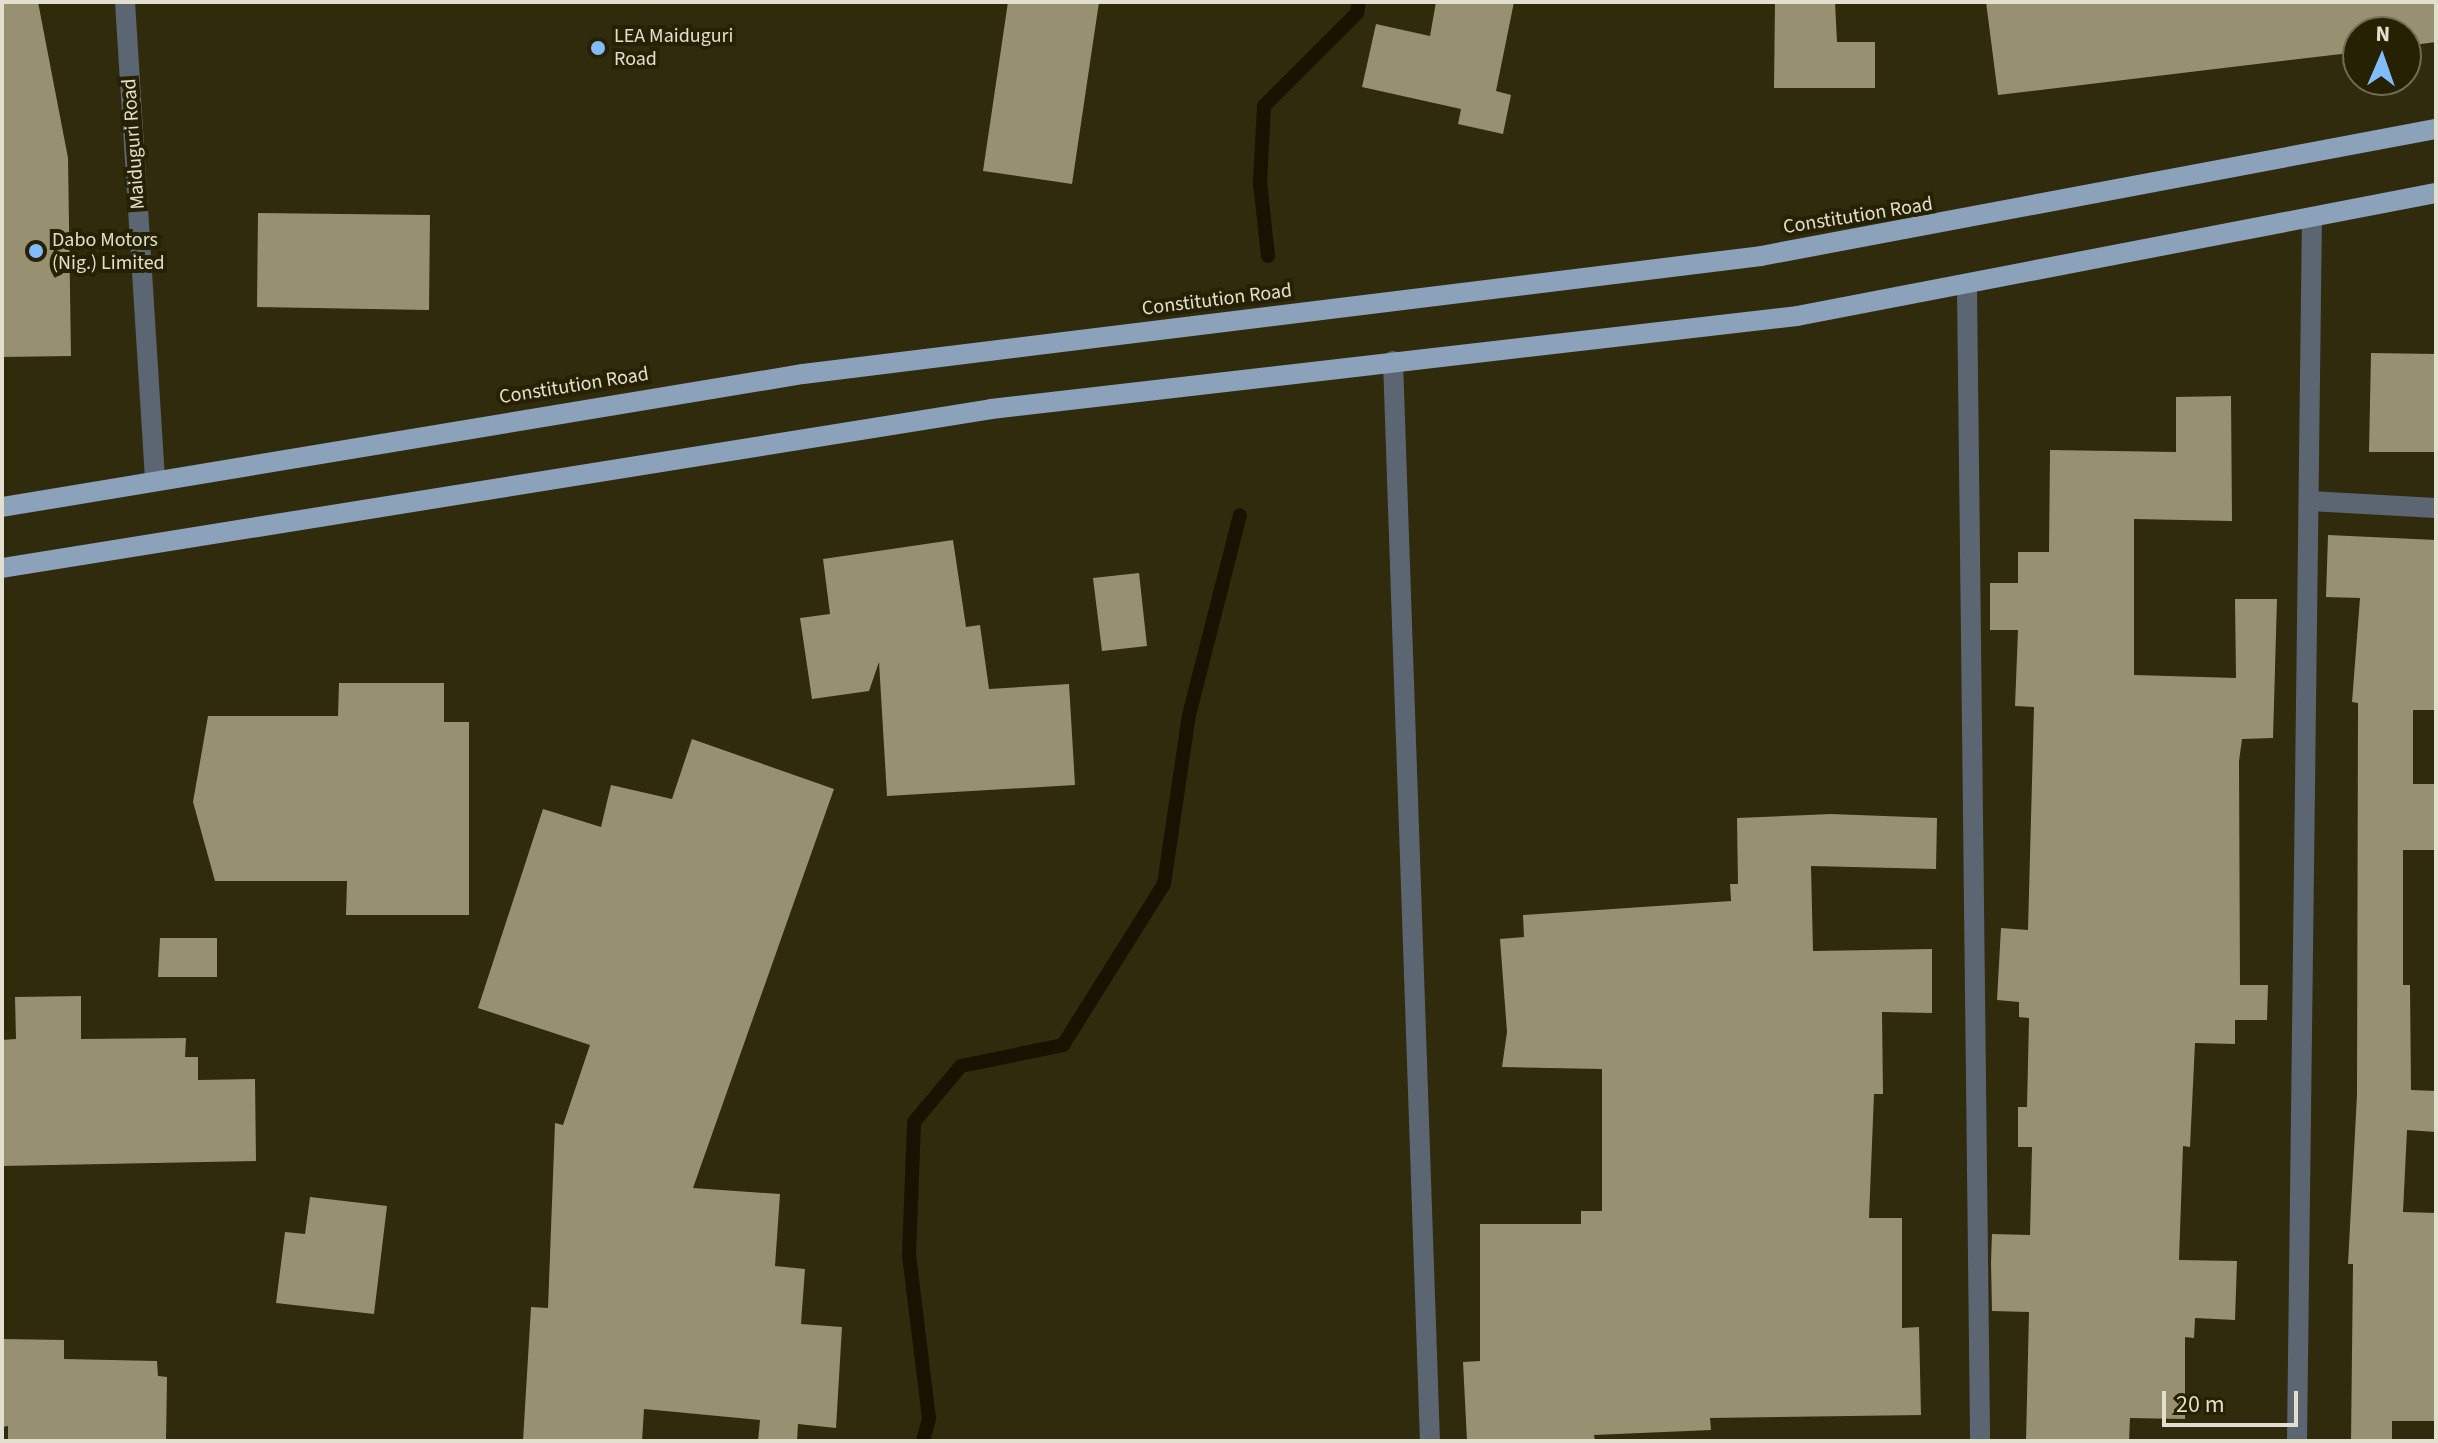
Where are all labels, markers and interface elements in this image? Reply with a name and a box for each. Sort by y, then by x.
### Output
north arrow [2342,16,2422,96]
text: N [2375,18,2391,50]
place label: LEA Maiduguri Road [614,24,733,71]
marker: LEA Maiduguri Road [589,39,607,57]
street label: Maiduguri Road [117,78,151,210]
street label: Constitution Road [1782,192,1934,240]
place label: Dabo Motors (Nig.) Limited [52,228,165,275]
marker: Dabo Motors (Nig.) Limited [27,242,45,260]
street label: Constitution Road [1141,279,1293,321]
street label: Constitution Road [498,362,650,410]
scale bar [2166,1375,2302,1425]
text: 20 m [2176,1387,2225,1422]

